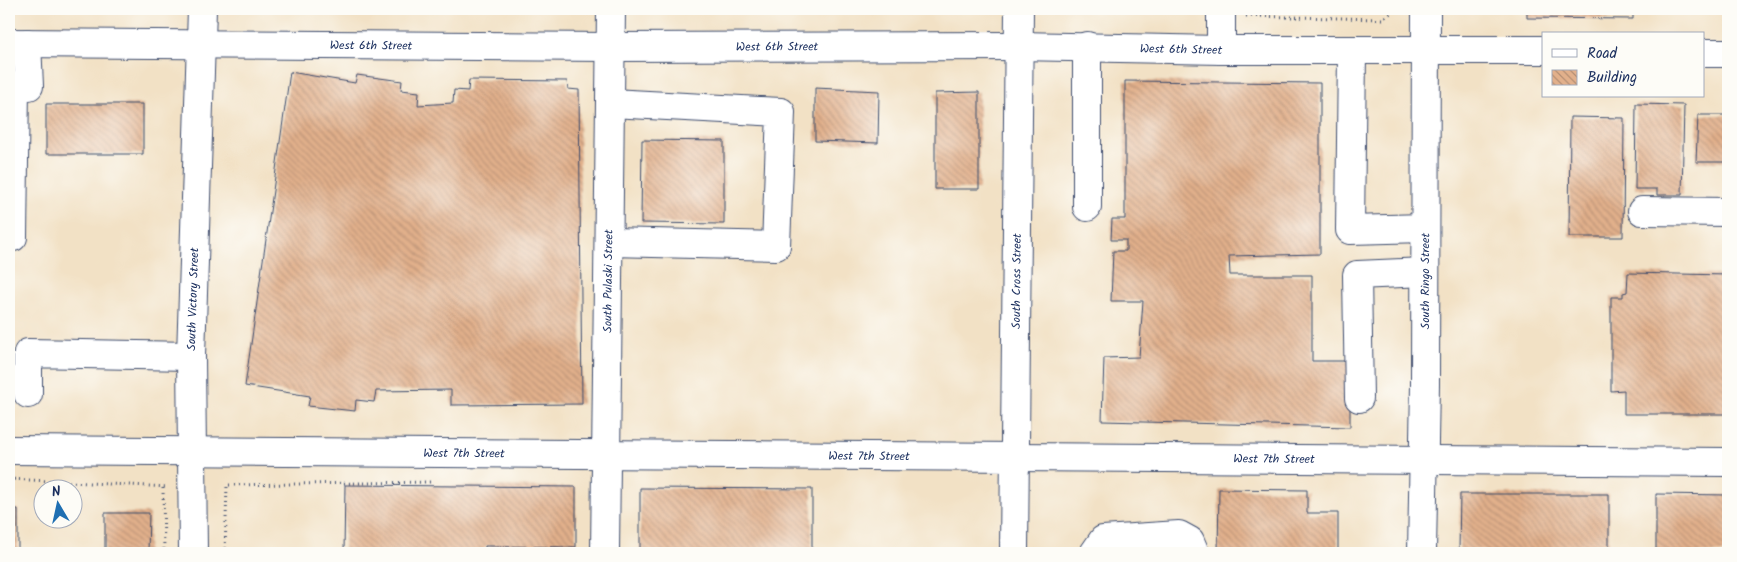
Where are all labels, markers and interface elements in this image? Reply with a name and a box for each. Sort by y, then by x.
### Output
legend [1542,32,1704,98]
street label: West 6th Street [330,36,413,56]
street label: West 6th Street [736,37,819,57]
street label: West 6th Street [1140,39,1223,60]
text: Road [1587,42,1618,66]
text: Building [1587,66,1637,90]
street label: South Pulaski Street [598,229,619,333]
street label: South Cross Street [1007,233,1027,329]
street label: South Ringo Street [1416,233,1435,329]
street label: South Victory Street [182,247,204,351]
street label: West 7th Street [423,444,505,463]
street label: West 7th Street [828,447,910,466]
street label: West 7th Street [1233,450,1315,469]
north arrow [32,480,82,530]
text: N [50,481,62,504]

